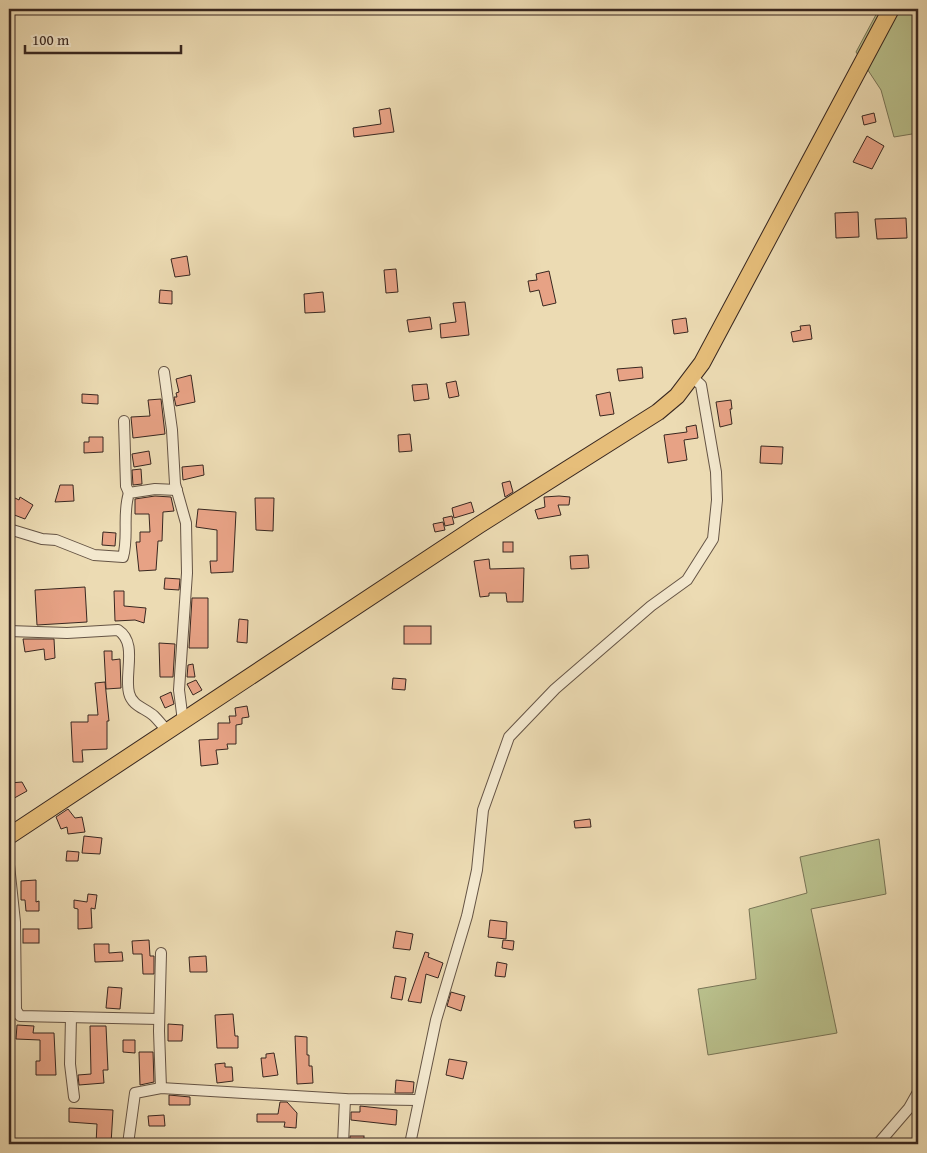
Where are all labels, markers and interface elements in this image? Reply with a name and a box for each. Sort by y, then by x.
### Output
scale bar [25,22,181,54]
text: 100 m [32,29,70,50]

